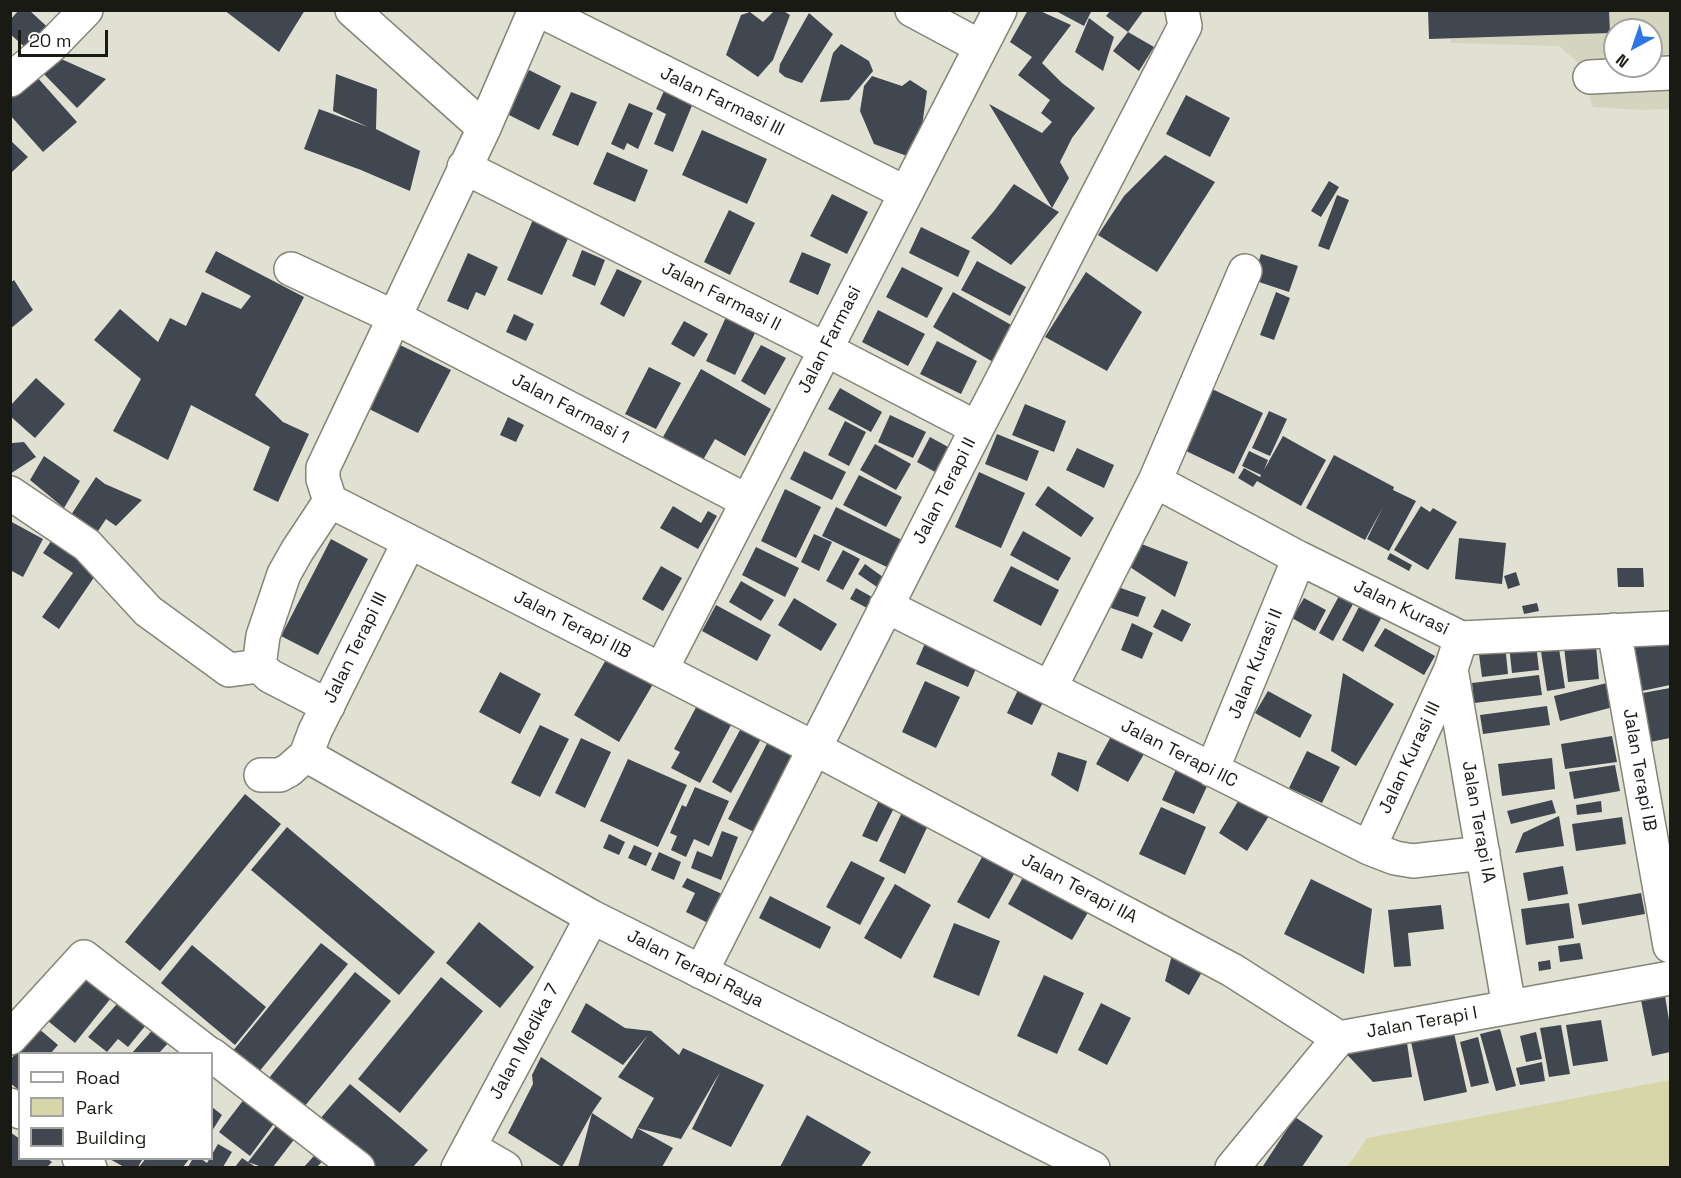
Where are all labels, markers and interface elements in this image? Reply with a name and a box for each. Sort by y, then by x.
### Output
scale bar [21,18,111,56]
north arrow [1603,18,1663,78]
text: 20 m [29,29,72,52]
text: N [1612,49,1633,72]
street label: Jalan Farmasi III [657,63,787,141]
street label: Jalan Farmasi II [658,258,784,336]
street label: Jalan Farmasi [794,283,866,397]
street label: Jalan Farmasi 1 [508,369,632,449]
street label: Jalan Terapi II [909,434,981,548]
street label: Jalan Kurasi [1350,576,1452,640]
street label: Jalan Terapi IIB [510,586,634,664]
street label: Jalan Terapi III [320,589,392,707]
street label: Jalan Kurasi II [1224,606,1288,722]
street label: Jalan Kurasi III [1375,698,1445,818]
street label: Jalan Terapi IB [1618,707,1660,833]
street label: Jalan Terapi IIC [1117,715,1241,793]
street label: Jalan Terapi IA [1457,759,1499,885]
street label: Jalan Terapi IIA [1017,849,1141,929]
street label: Jalan Terapi Raya [623,925,767,1013]
street label: Jalan Medika 7 [485,980,565,1104]
street label: Jalan Terapi I [1365,1003,1479,1043]
legend [18,1052,213,1160]
text: Road [76,1066,120,1089]
text: Park [76,1096,113,1119]
text: Building [76,1126,146,1149]

